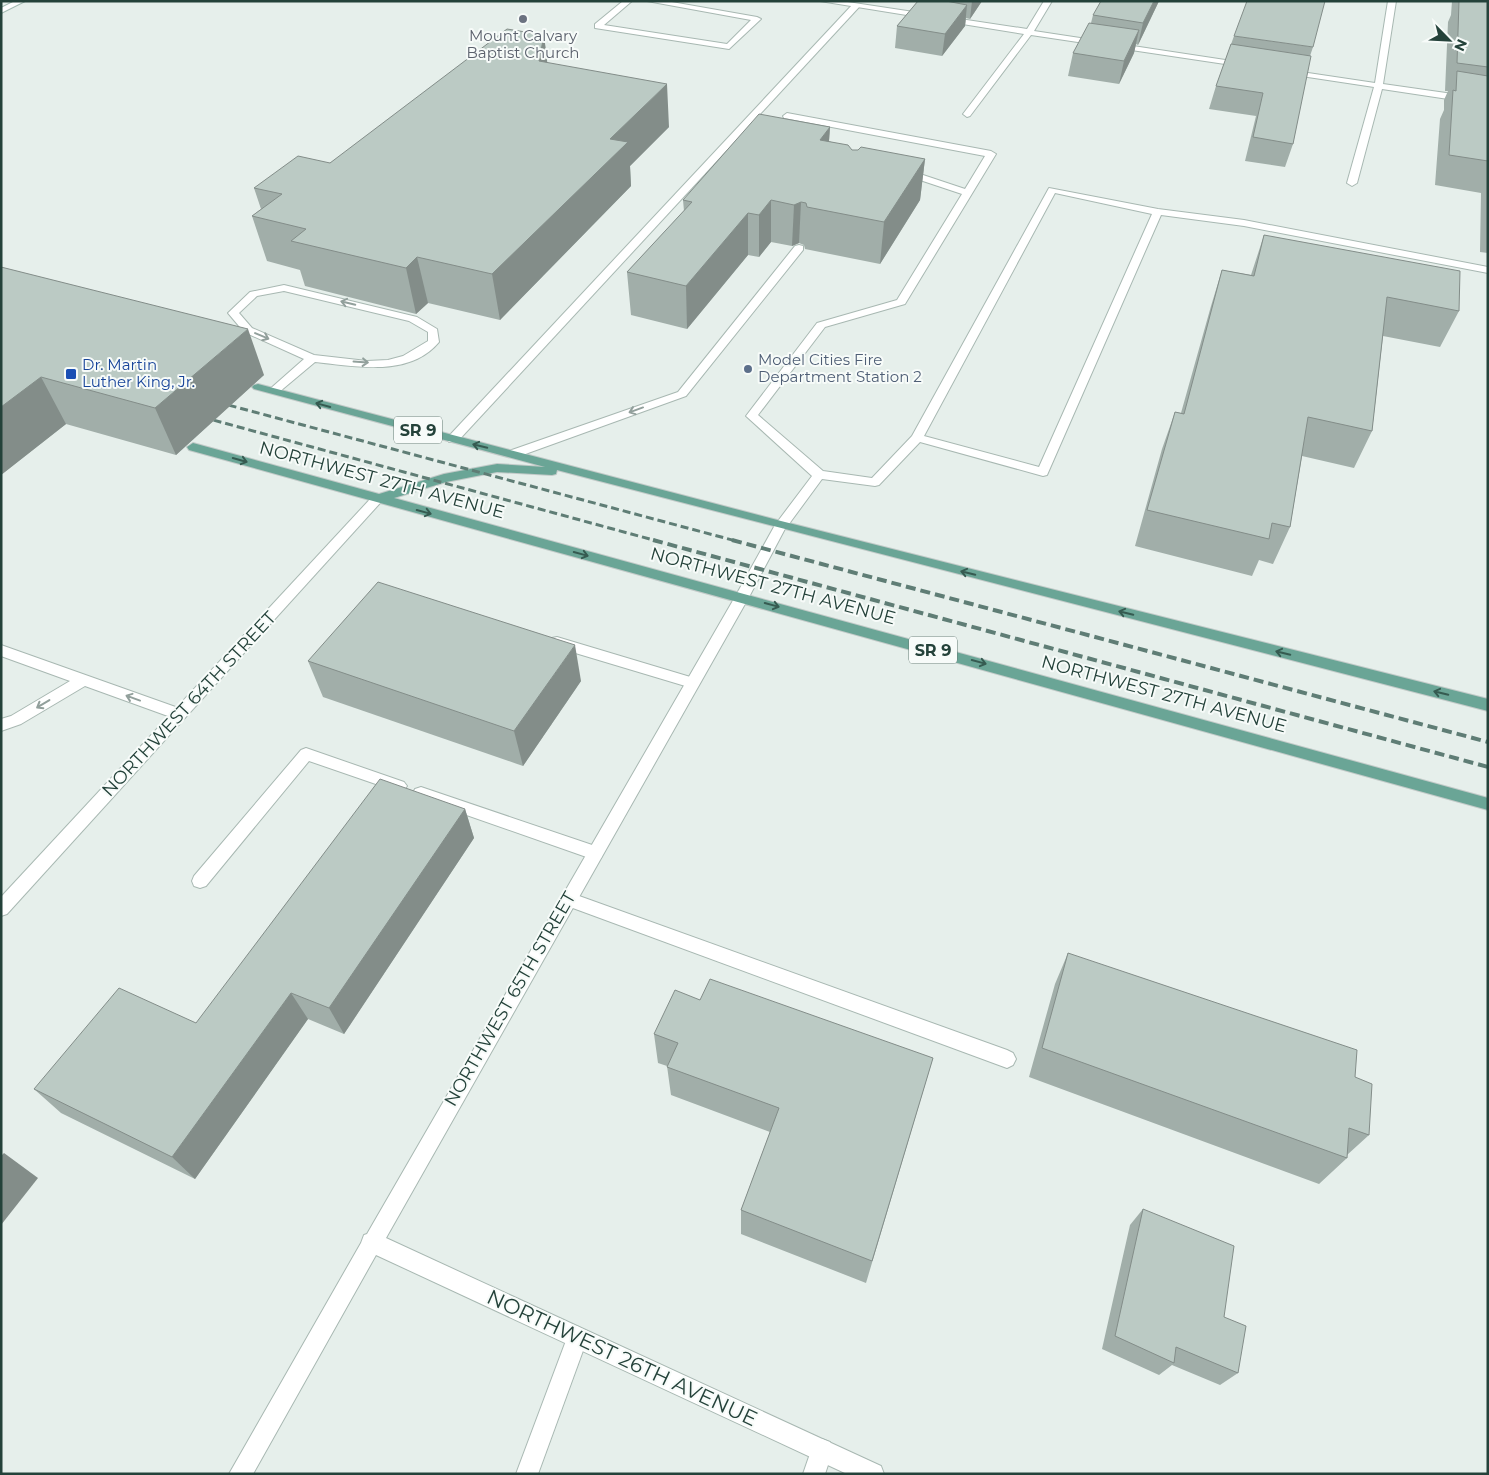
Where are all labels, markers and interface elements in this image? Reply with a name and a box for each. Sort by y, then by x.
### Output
marker: Mount Calvary Baptist Church [517,13,529,25]
north arrow [1424,15,1474,65]
place label: Mount Calvary Baptist Church [467,26,579,62]
text: N [1450,36,1471,54]
one-way arrow [341,298,357,308]
one-way arrow [254,332,269,342]
place label: Model Cities Fire Department Station 2 [758,350,922,386]
place label: Dr. Martin Luther King, Jr. [82,355,195,391]
one-way arrow [353,357,369,367]
marker: Model Cities Fire Department Station 2 [742,363,754,375]
marker: Dr. Martin Luther King, Jr. [64,367,78,381]
one-way arrow [316,399,332,409]
one-way arrow [629,406,645,415]
road number: SR 9 [394,416,442,444]
street label: NORTHWEST 27TH AVENUE [257,437,507,523]
one-way arrow [473,441,489,450]
one-way arrow [231,456,247,465]
one-way arrow [415,507,431,517]
street label: NORTHWEST 27TH AVENUE [648,543,898,629]
one-way arrow [572,549,588,559]
one-way arrow [961,568,977,577]
one-way arrow [763,601,779,610]
street label: NORTHWEST 64TH STREET [97,606,281,801]
one-way arrow [1118,608,1134,617]
road number: SR 9 [909,636,957,664]
one-way arrow [1276,648,1292,657]
street label: NORTHWEST 27TH AVENUE [1039,651,1289,737]
one-way arrow [970,658,986,668]
one-way arrow [1433,688,1449,697]
one-way arrow [126,693,141,702]
one-way arrow [36,699,50,709]
street label: NORTHWEST 65TH STREET [439,887,581,1110]
street label: NORTHWEST 26TH AVENUE [483,1284,761,1431]

